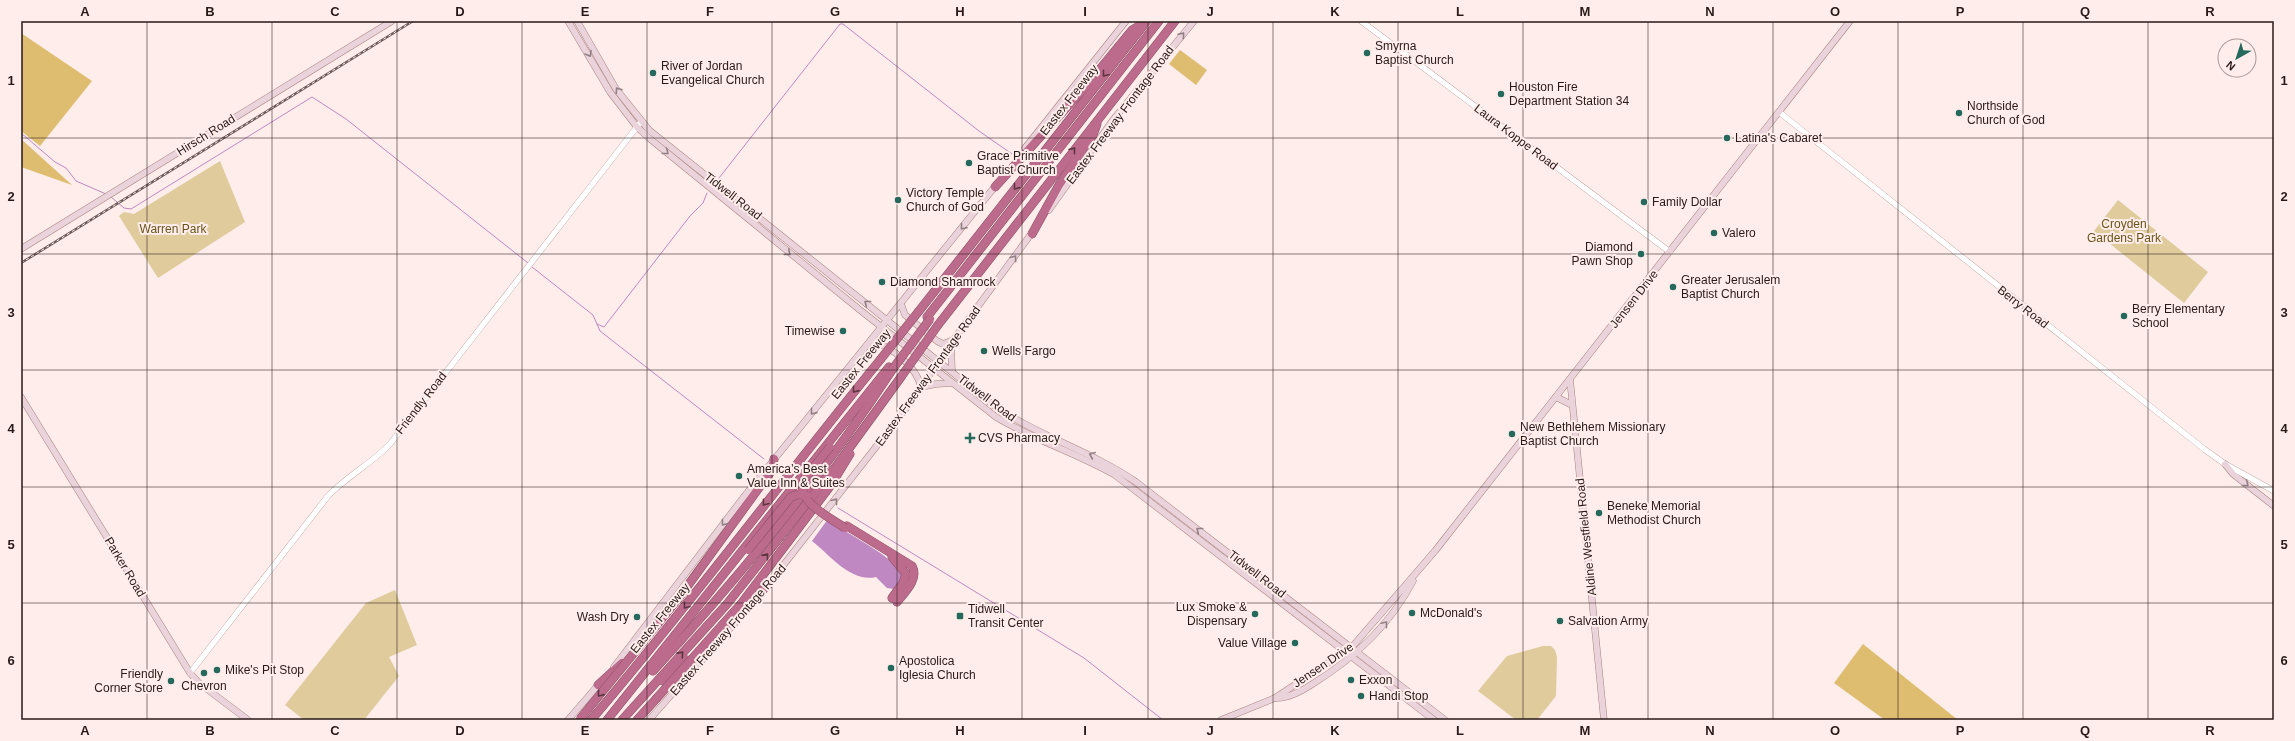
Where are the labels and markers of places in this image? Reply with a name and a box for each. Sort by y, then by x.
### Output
place label: Smyrna Baptist Church [1375,39,1454,67]
marker: Smyrna Baptist Church [1362,48,1372,58]
place label: River of Jordan Evangelical Church [661,59,764,87]
marker: River of Jordan Evangelical Church [648,68,658,78]
place label: Houston Fire Department Station 34 [1509,80,1629,108]
marker: Houston Fire Department Station 34 [1496,89,1506,99]
place label: Northside Church of God [1967,99,2045,127]
marker: Northside Church of God [1954,108,1964,118]
place label: Latina's Cabaret [1735,131,1823,145]
marker: Latina's Cabaret [1722,133,1732,143]
place label: Grace Primitive Baptist Church [977,149,1059,177]
marker: Grace Primitive Baptist Church [964,158,974,168]
place label: Victory Temple Church of God [906,186,985,214]
marker: Victory Temple Church of God [893,195,903,205]
place label: Family Dollar [1652,195,1722,209]
marker: Family Dollar [1639,197,1649,207]
place label: Valero [1722,226,1756,240]
marker: Valero [1709,228,1719,238]
place label: Diamond Pawn Shop [1572,240,1633,268]
marker: Diamond Pawn Shop [1636,249,1646,259]
place label: Greater Jerusalem Baptist Church [1681,273,1780,301]
place label: Diamond Shamrock [890,275,996,289]
marker: Diamond Shamrock [877,277,887,287]
marker: Greater Jerusalem Baptist Church [1668,282,1678,292]
place label: Berry Elementary School [2132,302,2225,330]
marker: Berry Elementary School [2119,311,2129,321]
place label: Timewise [785,324,835,338]
marker: Timewise [838,326,848,336]
place label: Wells Fargo [992,344,1056,358]
marker: Wells Fargo [979,346,989,356]
place label: New Bethlehem Missionary Baptist Church [1520,420,1665,448]
marker: New Bethlehem Missionary Baptist Church [1507,429,1517,439]
place label: CVS Pharmacy [978,431,1060,445]
marker: CVS Pharmacy [965,433,975,443]
place label: America’s Best Value Inn & Suites [747,462,845,490]
marker: America’s Best Value Inn & Suites [734,471,744,481]
place label: Beneke Memorial Methodist Church [1607,499,1701,527]
marker: Beneke Memorial Methodist Church [1594,508,1604,518]
place label: Lux Smoke & Dispensary [1176,600,1247,628]
place label: Tidwell Transit Center [968,602,1044,630]
place label: McDonald's [1420,606,1482,620]
marker: McDonald's [1407,608,1417,618]
marker: Lux Smoke & Dispensary [1250,609,1260,619]
place label: Wash Dry [577,610,629,624]
marker: Tidwell Transit Center [955,611,965,621]
marker: Wash Dry [632,612,642,622]
place label: Salvation Army [1568,614,1648,628]
marker: Salvation Army [1555,616,1565,626]
place label: Value Village [1218,636,1287,650]
marker: Value Village [1290,638,1300,648]
place label: Apostolica Iglesia Church [899,654,976,682]
place label: Mike's Pit Stop [225,663,304,677]
marker: Apostolica Iglesia Church [886,663,896,673]
marker: Mike's Pit Stop [212,665,222,675]
place label: Friendly Corner Store [94,667,163,695]
marker: Chevron [199,668,209,678]
place label: Exxon [1359,673,1392,687]
marker: Exxon [1346,675,1356,685]
marker: Friendly Corner Store [166,676,176,686]
place label: Chevron [181,679,227,693]
place label: Handi Stop [1369,689,1429,703]
marker: Handi Stop [1356,691,1366,701]

